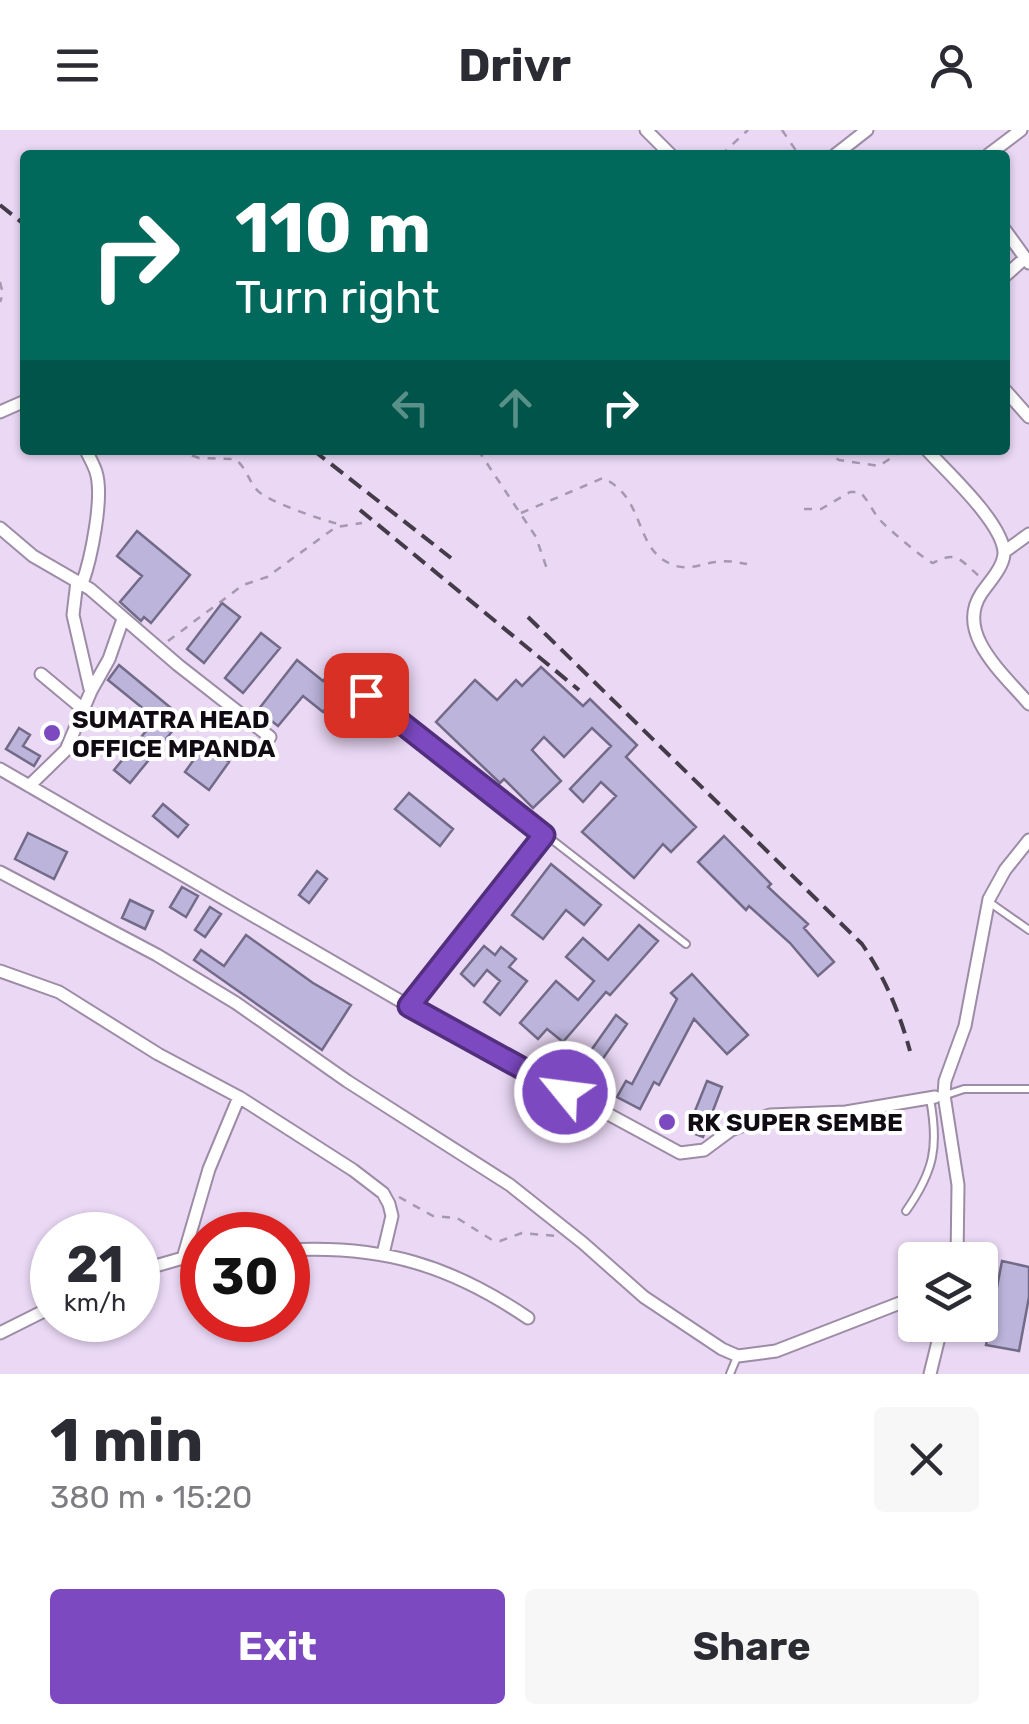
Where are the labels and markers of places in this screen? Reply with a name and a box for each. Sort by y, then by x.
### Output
pin [324,653,409,738]
place label: SUMATRA HEAD OFFICE MPANDA [72,705,275,763]
marker: SUMATRA HEAD OFFICE MPANDA [41,722,63,744]
place label: RK SUPER SEMBE [687,1108,903,1137]
marker: RK SUPER SEMBE [656,1111,678,1133]

